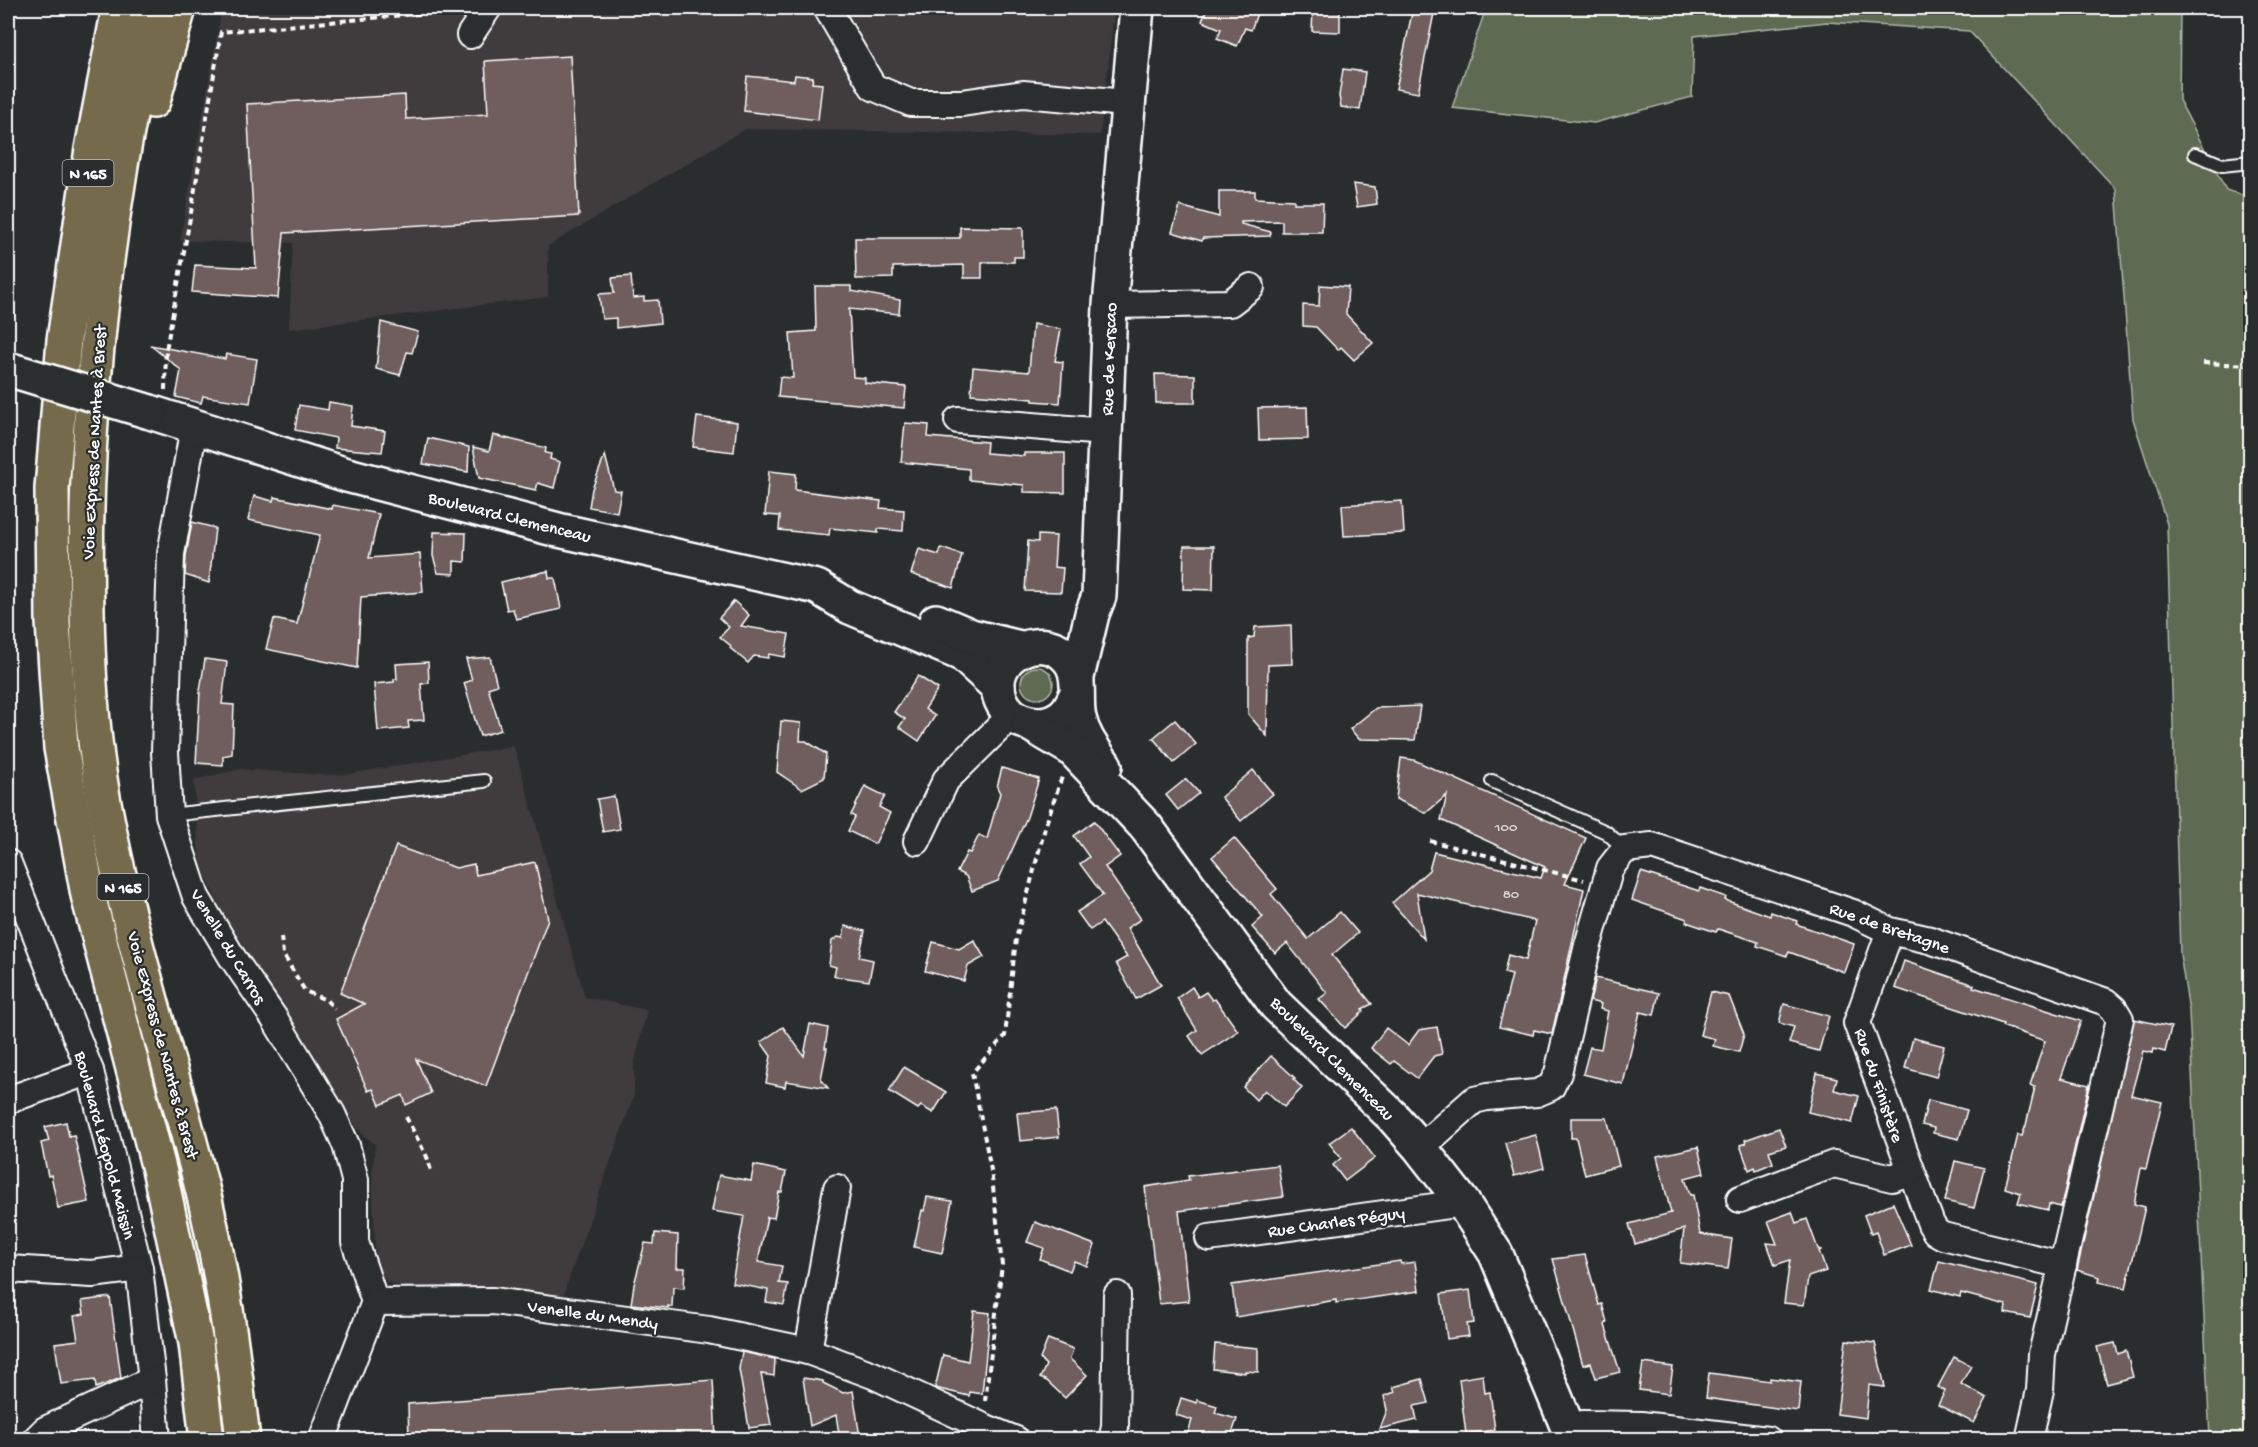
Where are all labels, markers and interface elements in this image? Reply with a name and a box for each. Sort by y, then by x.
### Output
road number: N 165 [62,160,113,186]
street label: Rue de Kerscao [1098,302,1123,416]
street label: Voie Express de Nantes à Brest [79,323,112,561]
street label: Boulevard Clemenceau [425,488,593,549]
house number: 100 [1493,819,1518,837]
road number: N 165 [98,874,148,900]
street label: Venelle du Carros [184,885,270,1010]
house number: 80 [1503,886,1520,904]
street label: Rue de Bretagne [1826,899,1953,960]
street label: Voie Express de Nantes à Brest [121,929,203,1163]
street label: Boulevard Clemenceau [1264,993,1398,1127]
street label: Rue du Finistère [1848,1026,1907,1146]
street label: Boulevard Léopold Maissin [68,1048,139,1242]
street label: Rue Charles Péguy [1266,1203,1406,1243]
street label: Venelle du Mendy [525,1297,659,1336]

